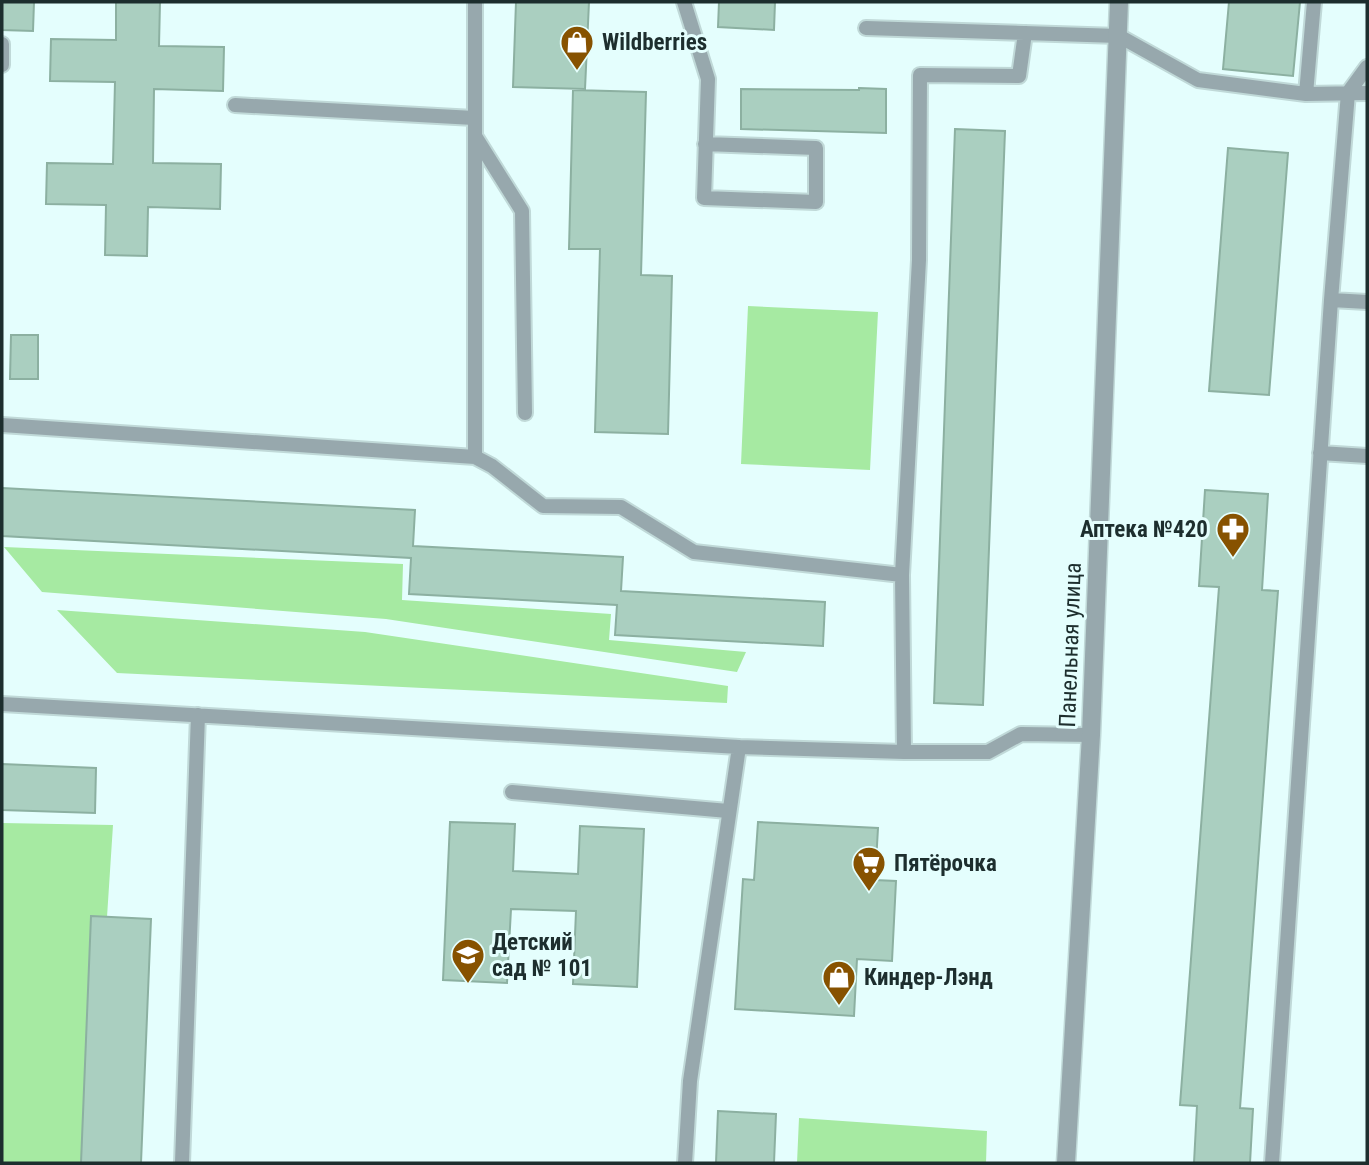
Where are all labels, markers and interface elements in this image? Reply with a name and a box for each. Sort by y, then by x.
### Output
shop icon: Wildberries [558,23,596,72]
place label: Wildberries [602,29,707,56]
pharmacy icon: Аптека №420 [1214,510,1252,559]
place label: Аптека №420 [1080,516,1208,543]
street label: Панельная улица [1054,562,1087,728]
supermarket icon: Пятёрочка [850,844,888,893]
place label: Пятёрочка [894,850,997,877]
place label: Детский сад № 101 [492,929,592,982]
school or university icon: Детский сад № 101 [449,936,487,985]
shop icon: Киндер-Лэнд [820,958,858,1007]
place label: Киндер-Лэнд [864,964,993,991]

